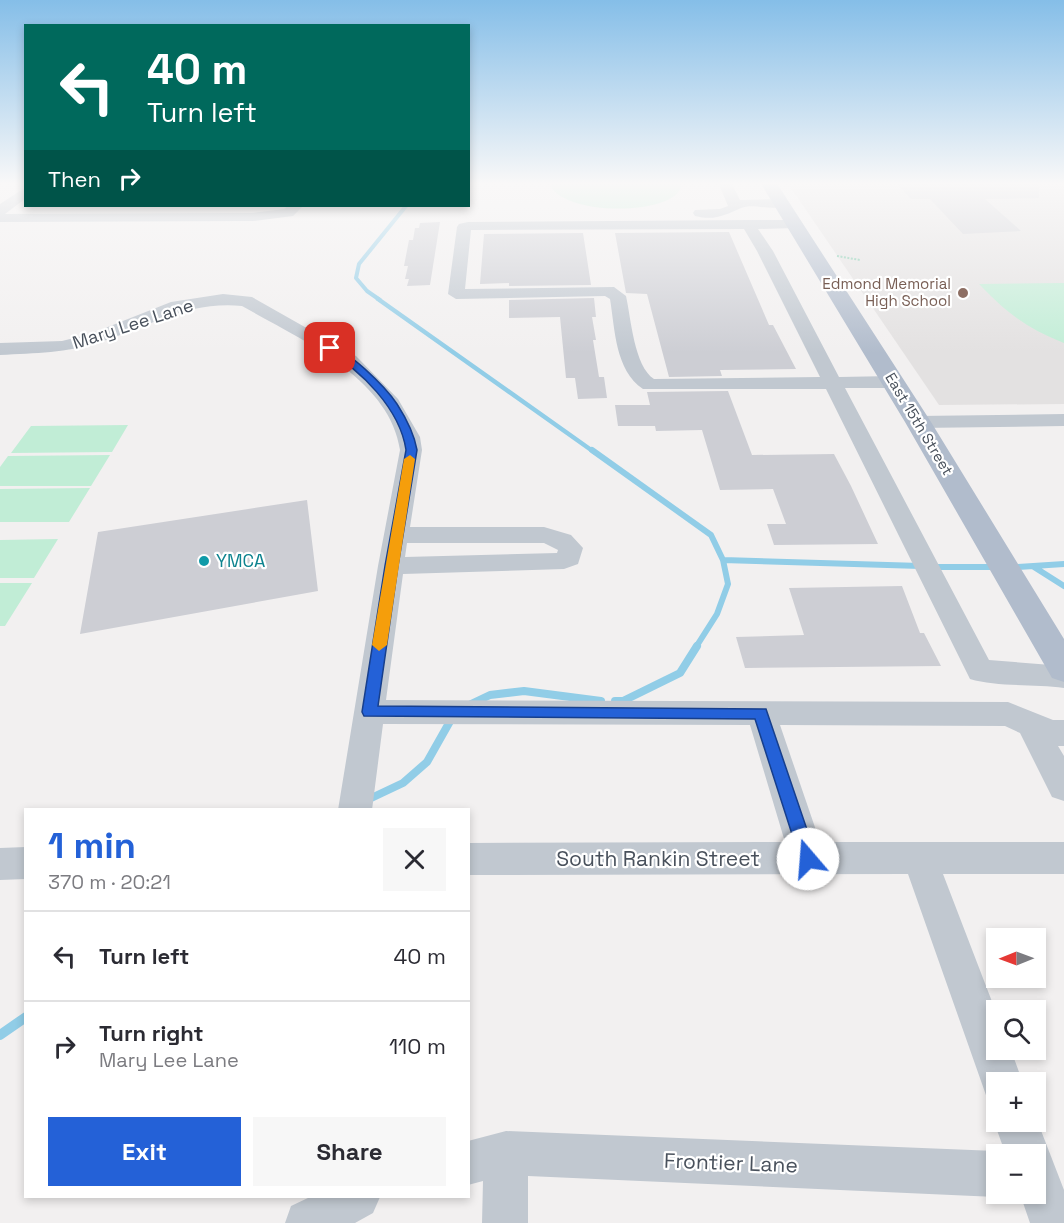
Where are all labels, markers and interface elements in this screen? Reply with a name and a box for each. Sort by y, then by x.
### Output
text: 40 m [147,43,247,96]
icon: left [48,48,126,126]
text: Turn left [147,95,257,130]
icon: right [113,162,146,195]
text: Then [48,165,101,193]
place label: Edmond Memorial High School [822,274,951,310]
marker: Edmond Memorial High School [956,286,970,300]
street label: Mary Lee Lane [69,293,196,354]
pin [304,322,355,373]
icon: arrive [313,331,346,364]
street label: East 15th Street [881,369,958,479]
place label: YMCA [216,549,265,572]
marker: YMCA [197,554,211,568]
text: 1 min [48,823,136,869]
position arrow [776,827,840,891]
button: close [383,828,446,891]
street label: South Rankin Street [556,845,760,872]
text: 370 m · 20:21 [48,869,171,895]
north arrow [986,928,1046,988]
map controls [986,928,1046,1204]
icon: left [48,940,81,973]
text: Turn left [99,942,189,970]
text: 40 m [394,942,446,970]
button: search [986,1000,1046,1060]
text: Turn right [99,1019,204,1047]
icon: right [48,1030,81,1063]
text: 110 m [389,1032,446,1060]
text: Mary Lee Lane [99,1047,239,1073]
button: + [986,1072,1046,1132]
button: Exit [48,1117,241,1186]
button: Share [253,1117,446,1186]
button: − [986,1144,1046,1204]
street label: Frontier Lane [664,1147,798,1178]

